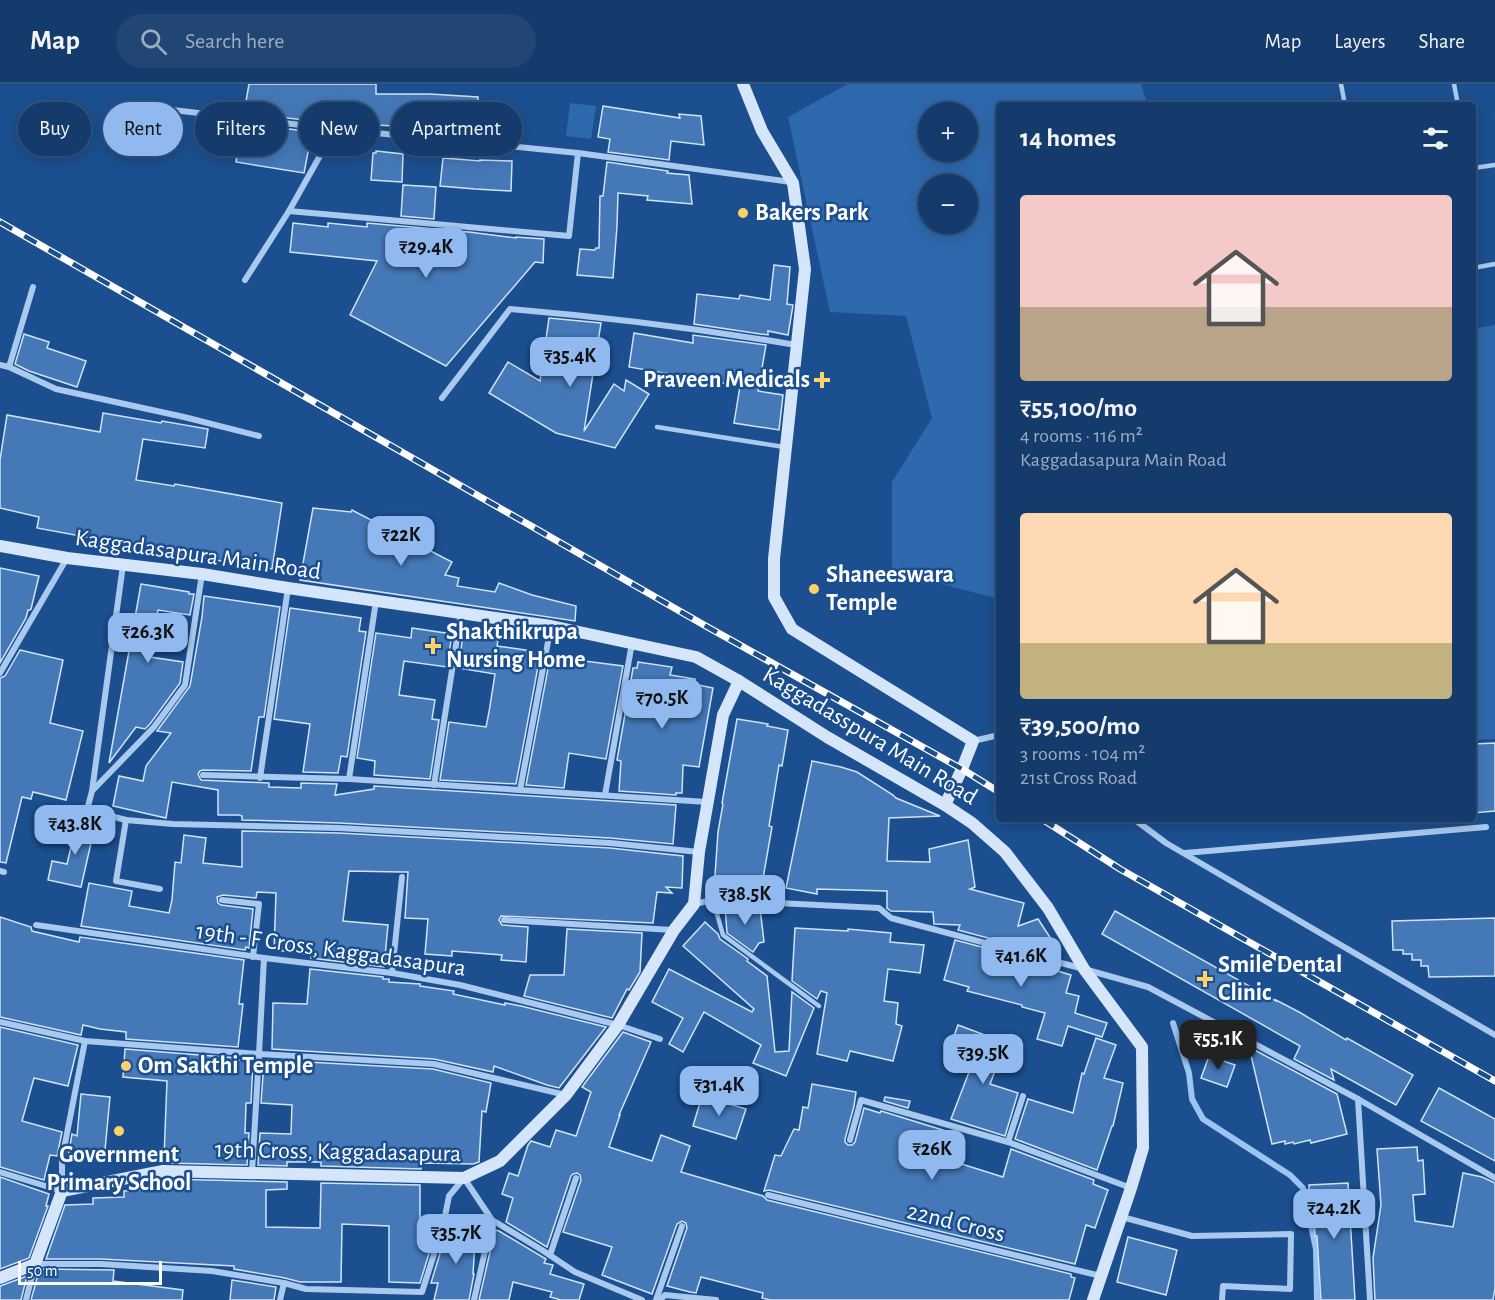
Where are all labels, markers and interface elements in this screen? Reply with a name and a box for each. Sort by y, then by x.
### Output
search box [116,14,536,68]
icon: search [137,25,170,58]
text: Map [30,27,80,55]
text: Search here [185,30,284,52]
text: Map [1265,31,1301,52]
text: Layers [1334,31,1385,52]
text: Share [1418,31,1465,52]
chip: Buy [18,102,91,156]
chip: Rent [103,102,183,156]
chip: Filters [195,102,287,156]
chip: New [299,102,379,156]
chip: Apartment [391,102,522,156]
map controls [918,102,978,234]
button: + [918,102,978,162]
icon: filters [1419,122,1452,155]
text: 14 homes [1020,125,1116,151]
button: − [918,174,978,234]
place label: Bakers Park [755,201,869,225]
marker: Bakers Park [736,206,750,220]
pin: ₹29.4K [377,228,475,279]
icon: home [1182,234,1290,342]
text: ₹29.4K [399,237,453,257]
pin: ₹35.4K [521,337,619,388]
text: ₹35.4K [544,346,596,366]
place label: Praveen Medicals [643,368,810,392]
marker: Praveen Medicals [815,373,829,387]
text: ₹55,100/mo [1020,395,1137,421]
text: 4 rooms · 116 m² [1020,426,1143,446]
text: Kaggadasapura Main Road [1020,450,1227,470]
pin: ₹22K [365,516,437,567]
text: ₹22K [382,525,420,545]
street label: Kaggadasapura Main Road [74,526,322,584]
icon: home [1182,552,1290,660]
place label: Shaneeswara Temple [826,563,954,615]
marker: Shaneeswara Temple [807,582,821,596]
pin: ₹26.3K [99,613,197,664]
place label: Shakthikrupa Nursing Home [446,620,586,672]
text: ₹26.3K [122,622,174,642]
marker: Shakthikrupa Nursing Home [424,637,442,655]
street label: Kaggadasspura Main Road [758,662,982,810]
pin: ₹70.5K [613,679,711,730]
text: ₹70.5K [636,688,688,708]
text: ₹39,500/mo [1020,713,1140,739]
text: 3 rooms · 104 m² [1020,744,1145,764]
text: 21st Cross Road [1020,768,1137,788]
pin: ₹43.8K [26,805,124,856]
text: ₹43.8K [48,814,102,834]
pin: ₹38.5K [696,875,794,926]
text: ₹38.5K [719,884,771,904]
street label: 19th - F Cross, Kaggadasapura [195,919,467,981]
pin: ₹41.6K [972,937,1070,988]
text: ₹41.6K [995,946,1047,966]
place label: Smile Dental Clinic [1218,953,1342,1005]
marker: Smile Dental Clinic [1196,970,1214,988]
pin: ₹55.1K [1169,1020,1267,1071]
text: ₹55.1K [1193,1029,1243,1049]
pin: ₹39.5K [934,1034,1032,1085]
text: ₹39.5K [957,1043,1009,1063]
place label: Om Sakthi Temple [138,1054,313,1078]
marker: Om Sakthi Temple [119,1059,133,1073]
pin: ₹31.4K [670,1066,768,1117]
text: ₹31.4K [694,1075,744,1095]
marker: Government Primary School [112,1124,126,1138]
pin: ₹26K [896,1130,968,1181]
street label: 19th Cross, Kaggadasapura [215,1138,461,1166]
text: ₹26K [912,1139,952,1159]
place label: Government Primary School [47,1143,191,1195]
pin: ₹24.2K [1285,1189,1383,1240]
text: ₹24.2K [1307,1198,1361,1218]
street label: 22nd Cross [905,1199,1007,1247]
pin: ₹35.7K [407,1214,505,1265]
text: ₹35.7K [431,1223,481,1243]
scale bar [18,1258,162,1286]
text: 50 m [27,1263,58,1279]

